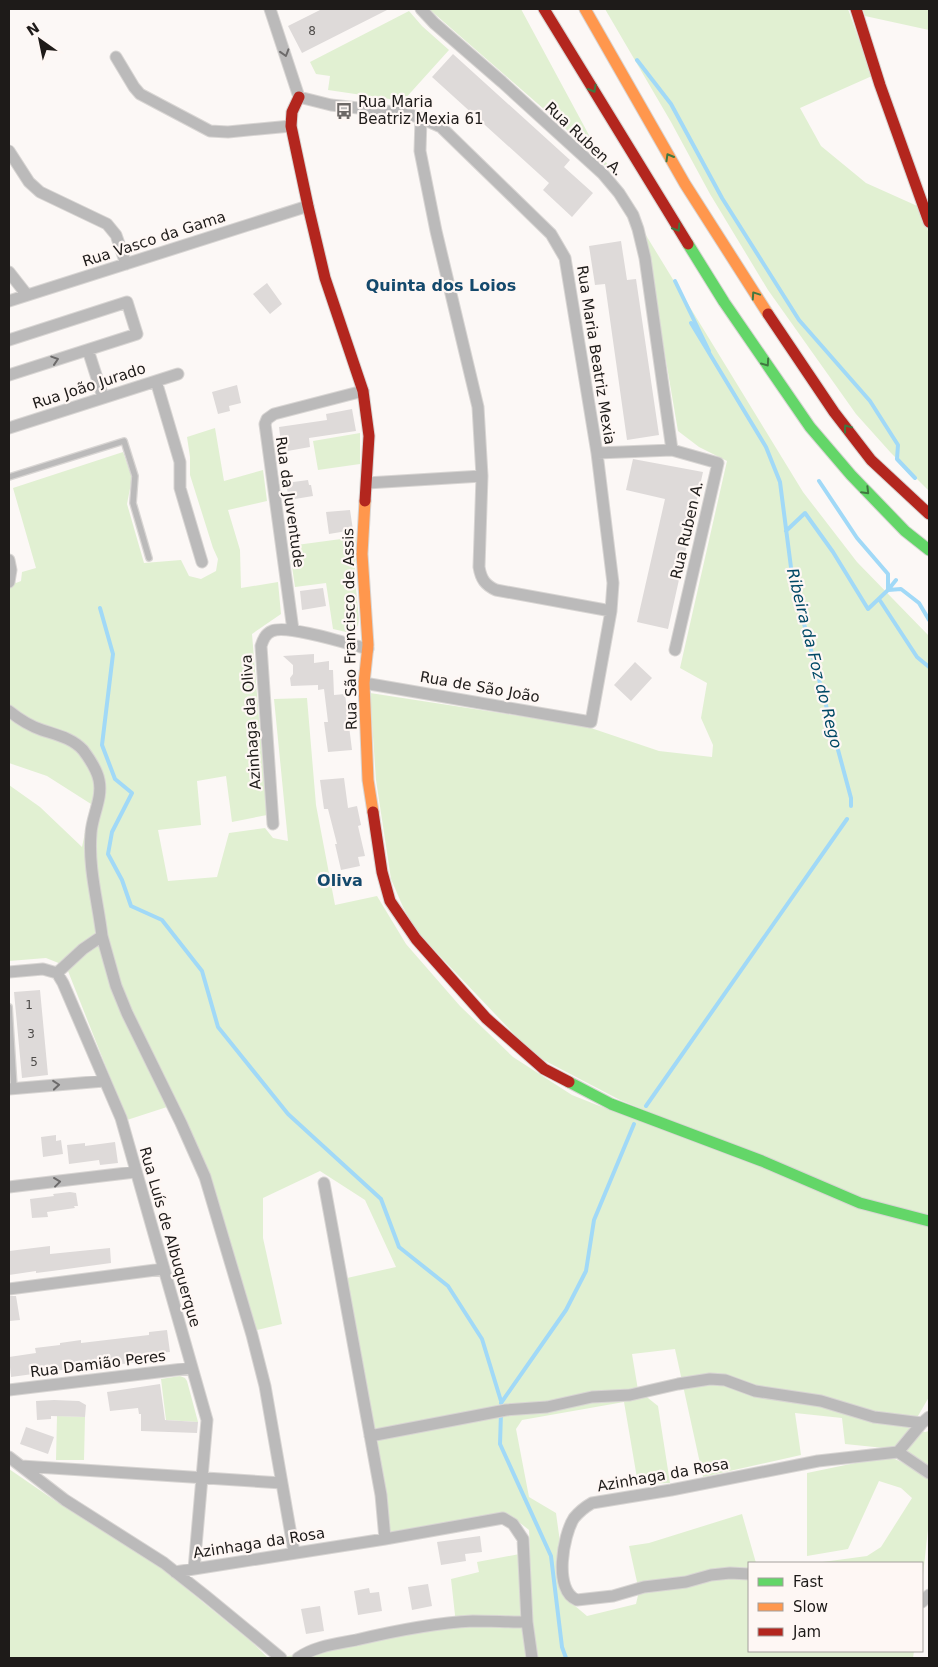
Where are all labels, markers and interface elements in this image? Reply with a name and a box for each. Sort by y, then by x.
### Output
north arrow [15,15,65,65]
text: N [24,19,42,39]
house number: 8 [308,24,316,38]
one-way arrow [279,48,289,57]
one-way arrow [586,83,596,92]
place label: Rua Maria Beatriz Mexia 61 [358,93,484,128]
street label: Rua Ruben A. [541,98,627,180]
bus stop icon: Rua Maria Beatriz Mexia 61 [334,101,354,121]
one-way arrow [666,153,676,162]
street label: Rua Vasco da Gama [80,207,228,271]
one-way arrow [671,222,681,231]
street label: Rua Maria Beatriz Mexia [573,264,619,446]
district label: Quinta dos Loios [366,276,516,295]
one-way arrow [752,291,761,301]
one-way arrow [50,356,59,366]
one-way arrow [760,358,769,367]
street label: Rua João Jurado [30,359,148,413]
one-way arrow [845,425,853,434]
street label: Rua da Juventude [272,435,308,569]
street label: Rua Ruben A. [667,479,707,581]
one-way arrow [861,485,870,494]
street label: Rua São Francisco de Assis [339,528,361,730]
water label: Ribeira da Foz do Rego [783,566,846,750]
street label: Azinhaga da Oliva [237,654,265,790]
street label: Rua de São João [419,668,541,706]
district label: Oliva [317,871,363,890]
house number: 1 [25,998,33,1012]
house number: 3 [27,1027,35,1041]
house number: 5 [30,1055,38,1069]
one-way arrow [52,1080,60,1091]
street label: Rua Luís de Albuquerque [136,1145,204,1329]
one-way arrow [53,1177,61,1187]
street label: Rua Damião Peres [29,1347,167,1381]
street label: Azinhaga da Rosa [596,1455,730,1495]
street label: Azinhaga da Rosa [192,1524,326,1562]
legend [748,1562,923,1652]
text: Fast [793,1573,823,1591]
text: Slow [793,1598,828,1616]
text: Jam [792,1623,821,1641]

